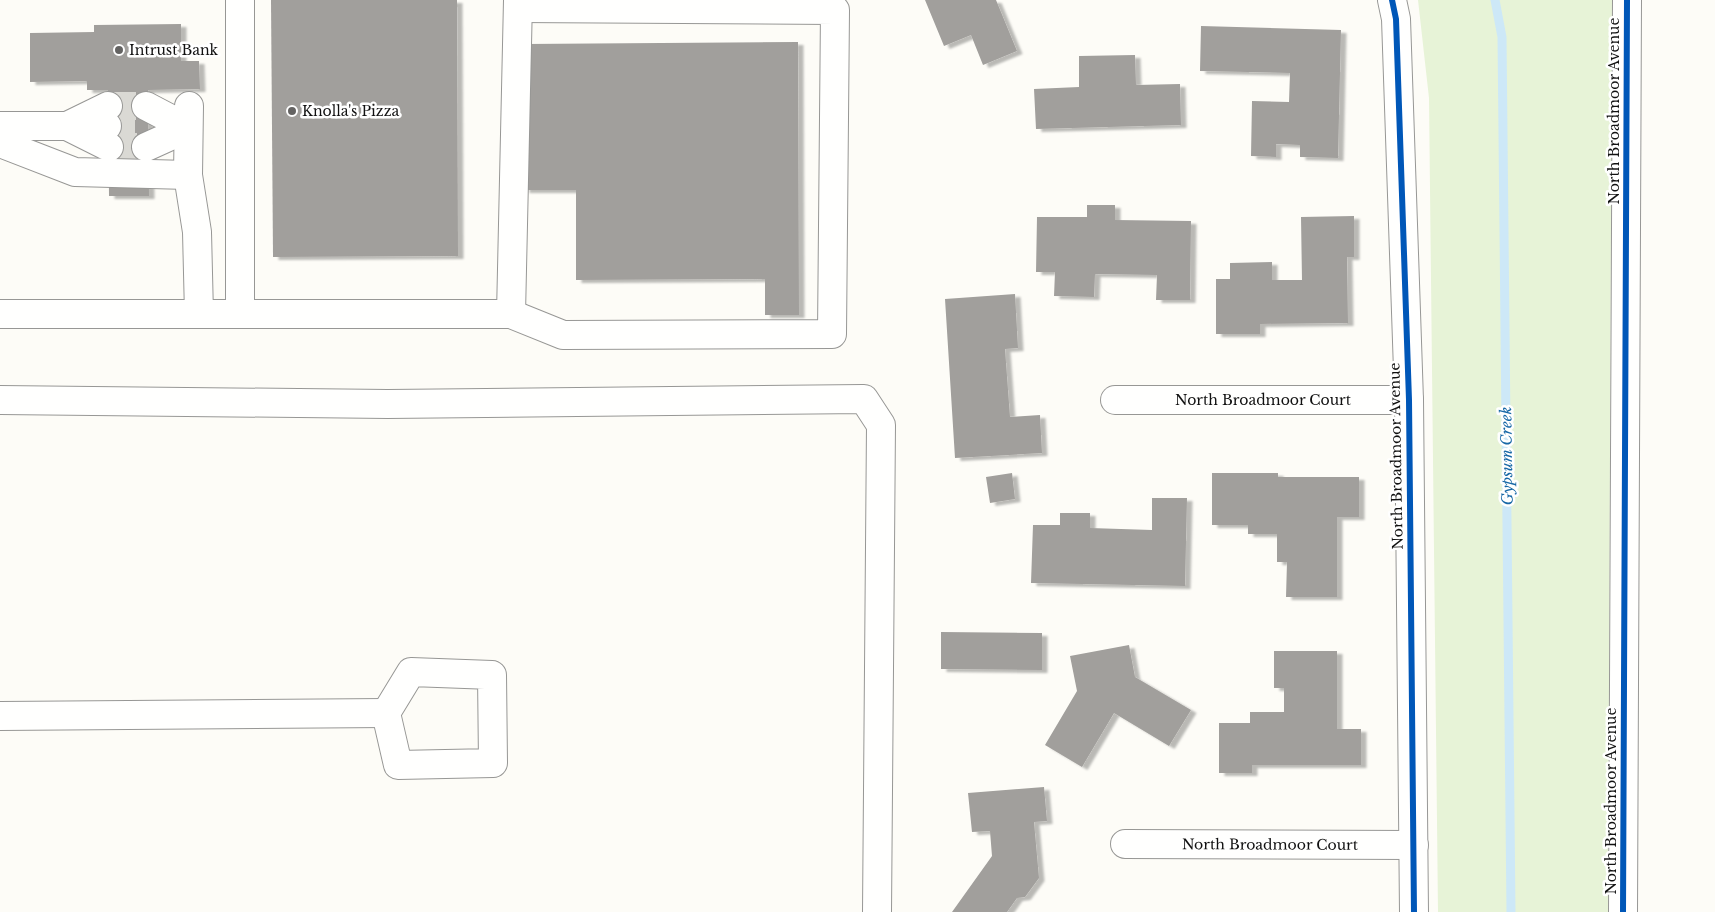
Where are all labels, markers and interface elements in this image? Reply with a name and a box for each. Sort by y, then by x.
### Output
street label: North Broadmoor Avenue [1605,17,1623,205]
place label: Intrust Bank [129,41,219,59]
marker: Intrust Bank [113,44,125,56]
place label: Knolla's Pizza [302,102,399,120]
marker: Knolla's Pizza [286,105,298,117]
street label: North Broadmoor Avenue [1385,362,1407,550]
street label: North Broadmoor Court [1175,391,1352,409]
water label: Gypsum Creek [1496,407,1517,505]
street label: North Broadmoor Avenue [1602,707,1620,895]
street label: North Broadmoor Court [1182,835,1359,854]

